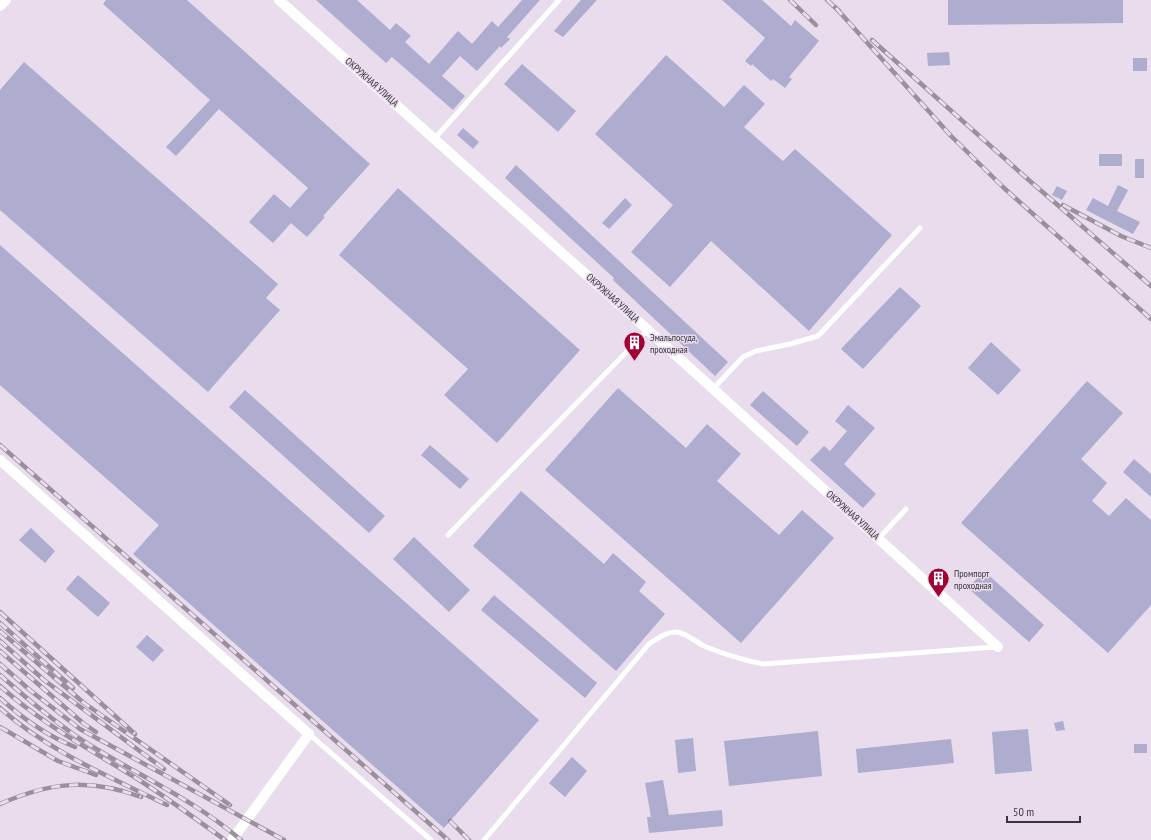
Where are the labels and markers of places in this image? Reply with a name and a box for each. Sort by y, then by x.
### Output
building icon: Эмальпосуда, проходная [622,330,648,363]
place label: Эмальпосуда, проходная [650,331,698,356]
building icon: Промпорт проходная [925,566,951,599]
place label: Промпорт проходная [954,567,992,592]

